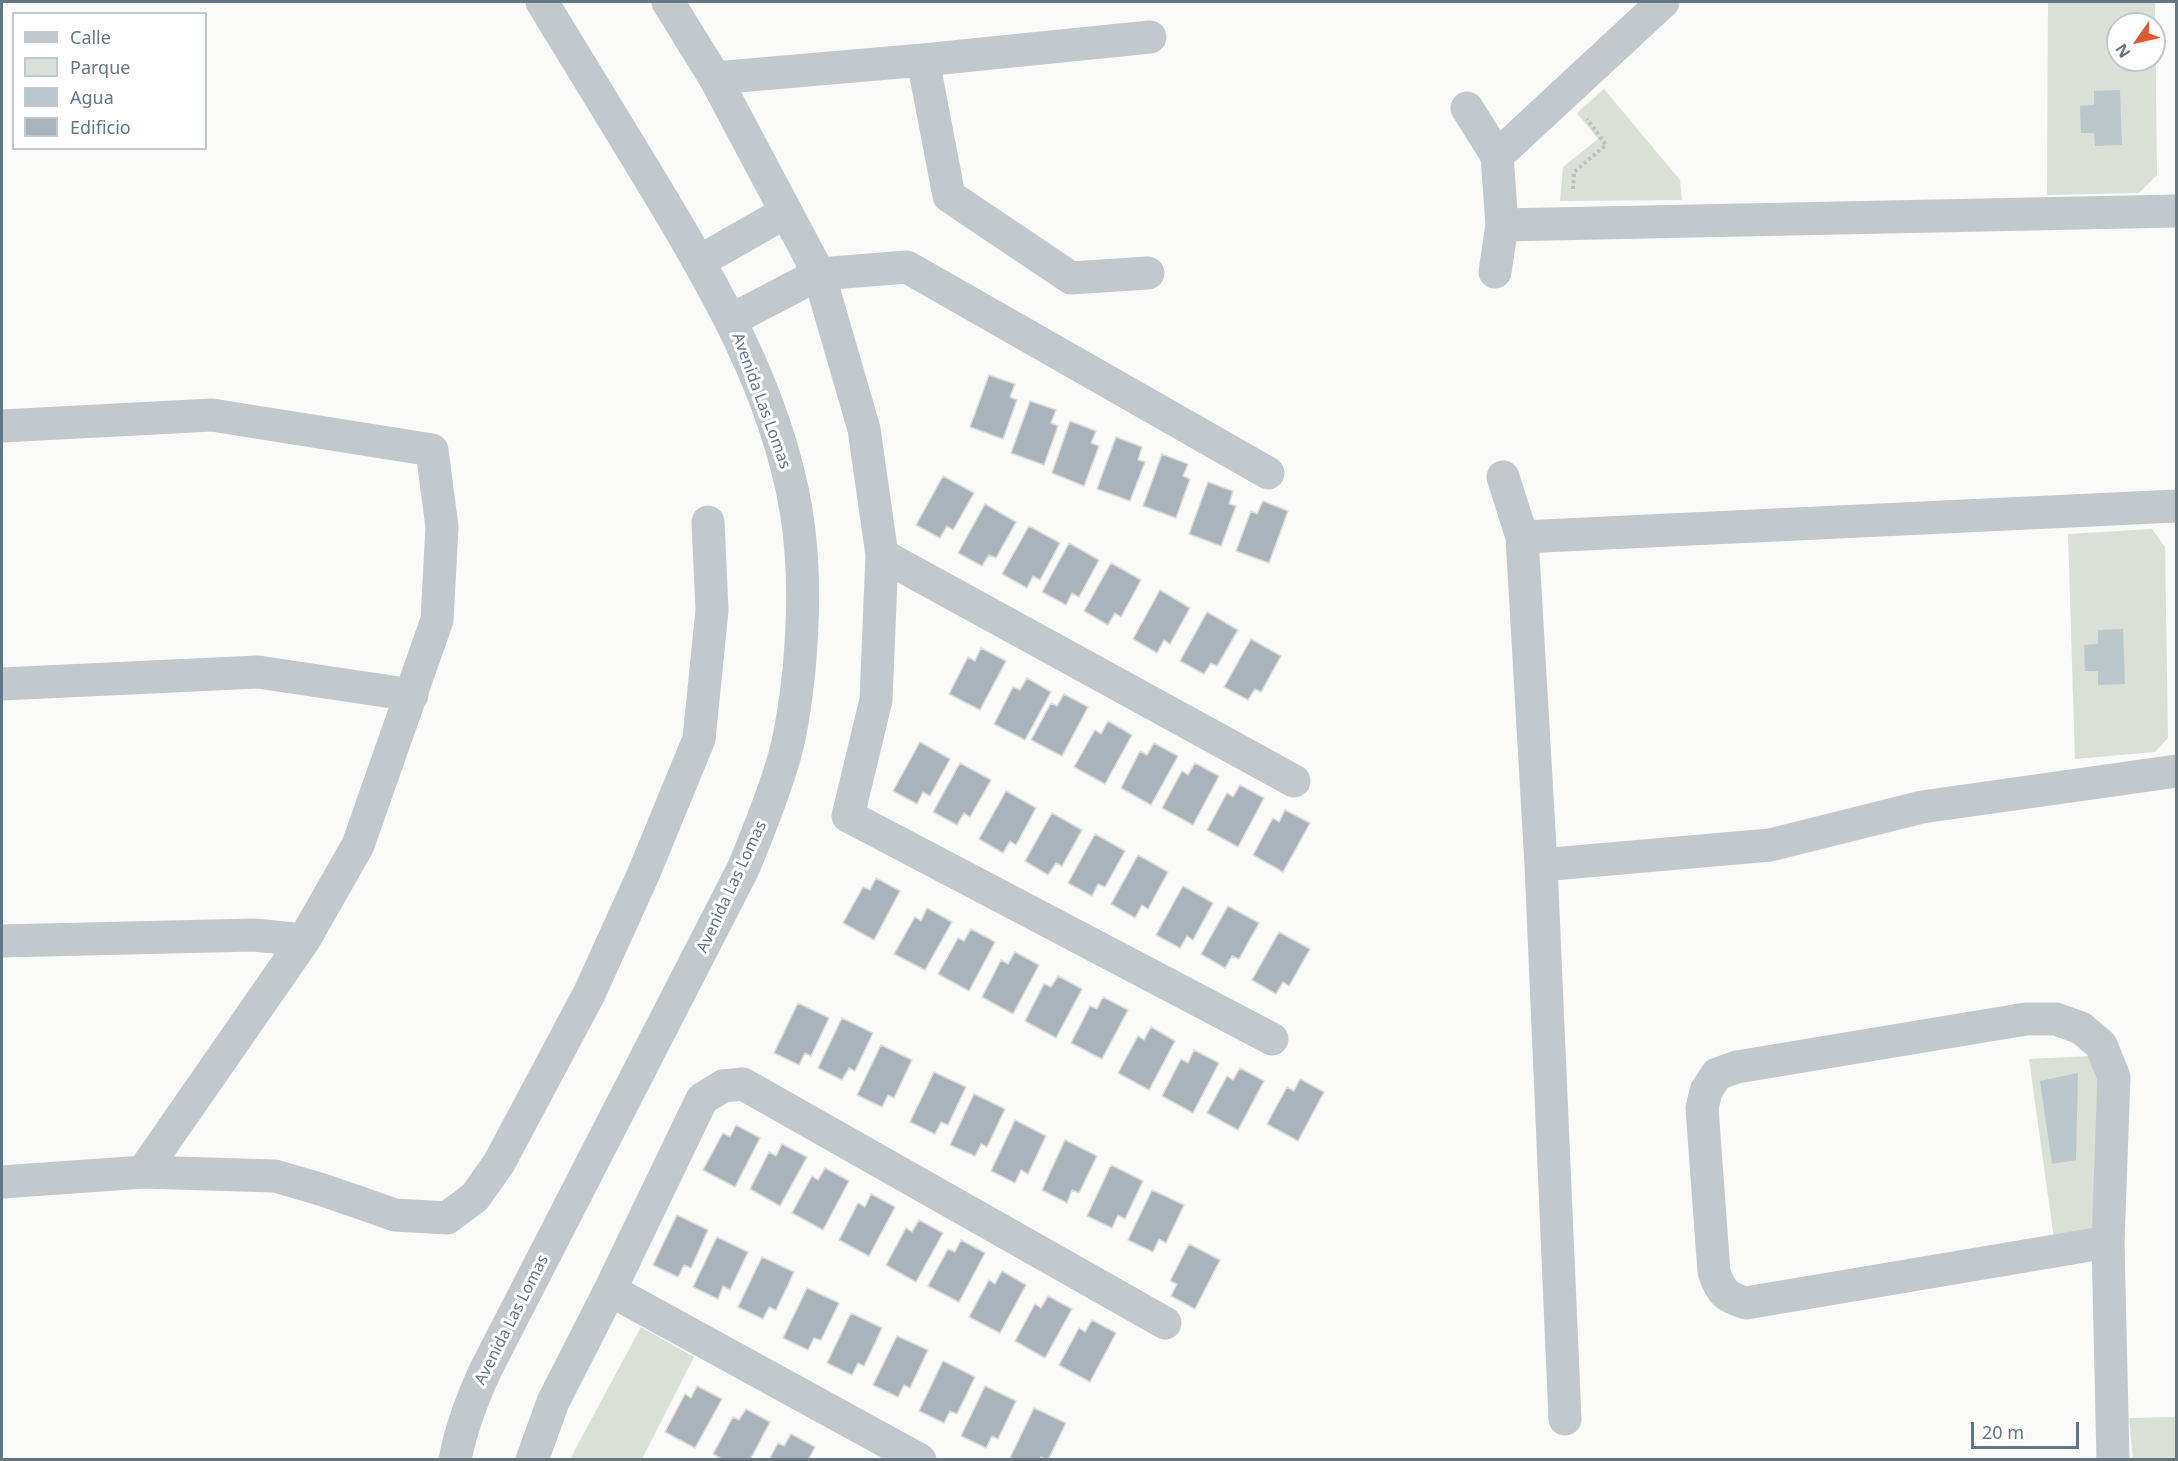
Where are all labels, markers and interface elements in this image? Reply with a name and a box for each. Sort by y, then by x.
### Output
legend [12,12,207,150]
north arrow [2106,12,2166,72]
text: Calle [70,25,111,49]
text: N [2110,39,2135,62]
text: Parque [70,55,130,79]
text: Agua [70,85,114,109]
text: Edificio [70,115,131,139]
street label: Avenida Las Lomas [727,330,795,472]
street label: Avenida Las Lomas [693,818,771,956]
street label: Avenida Las Lomas [471,1252,553,1388]
scale bar [1974,1410,2082,1448]
text: 20 m [1982,1420,2024,1444]

